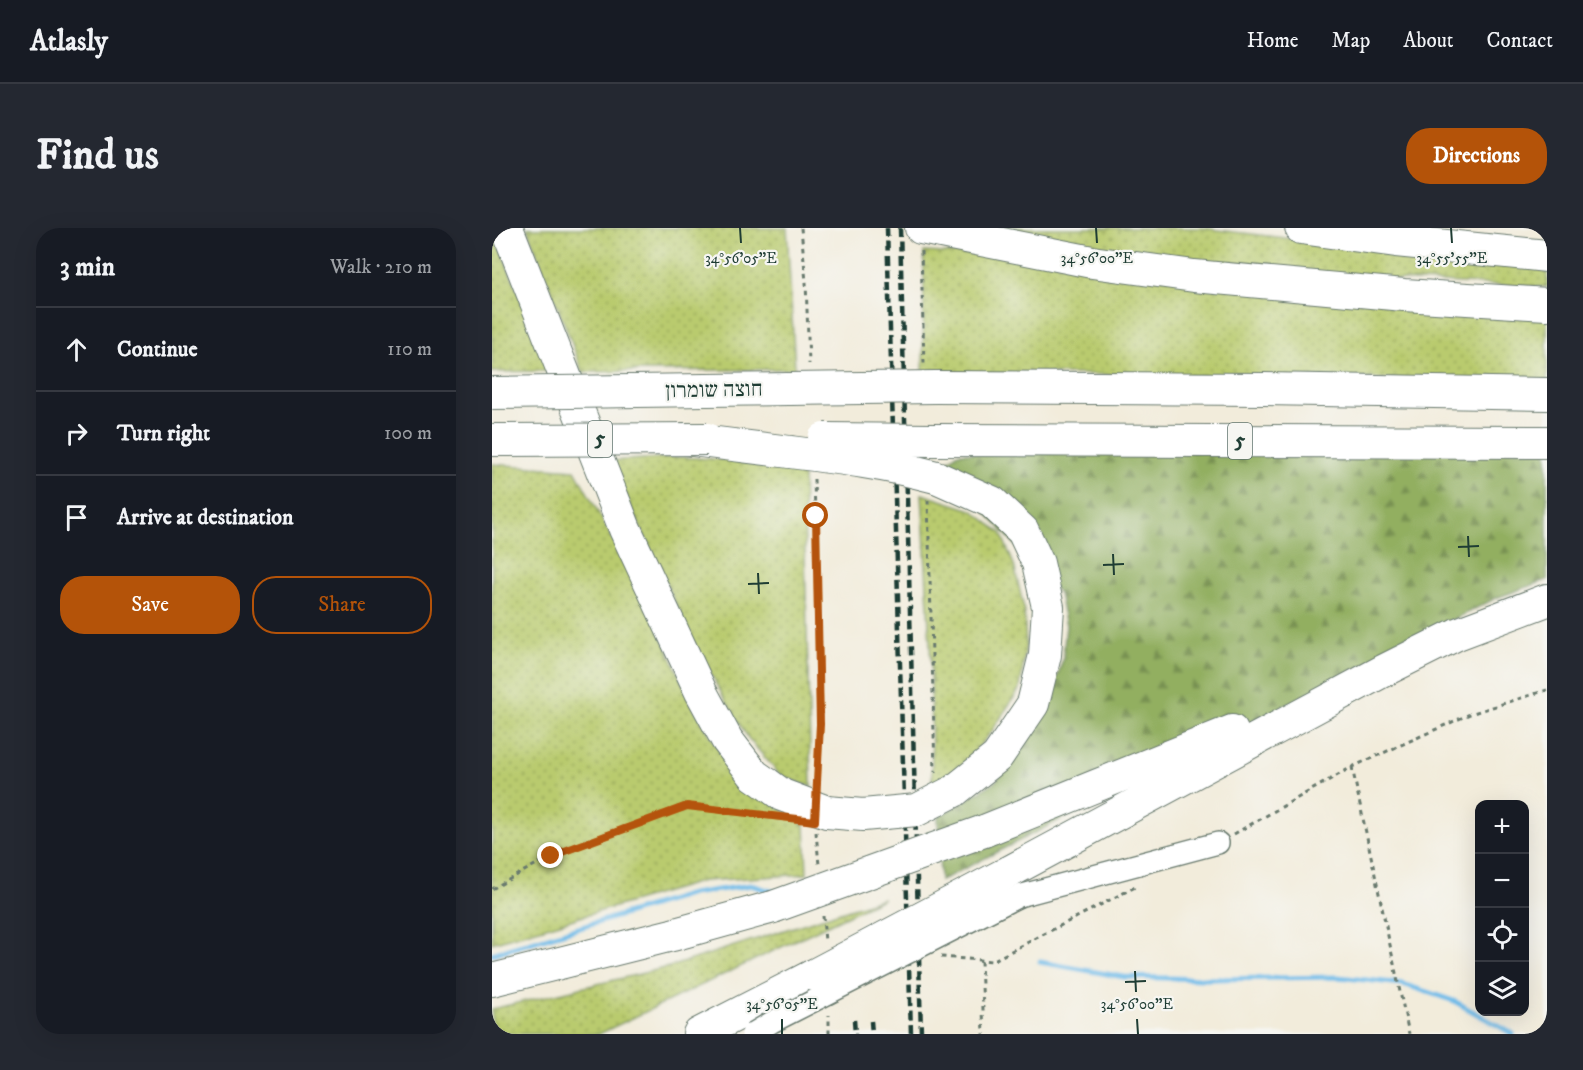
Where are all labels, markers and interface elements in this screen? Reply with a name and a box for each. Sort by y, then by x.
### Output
text: Atlasly [30,24,108,59]
text: Home [1247,28,1299,54]
text: Map [1332,28,1370,54]
text: About [1403,28,1454,54]
text: Contact [1487,28,1553,54]
button: Directions [1406,128,1547,184]
text: Find us [36,130,159,182]
text: 34°56'05"E [705,249,777,268]
text: 34°56'00"E [1061,249,1134,268]
text: 34°55'55"E [1417,249,1488,268]
text: 3 min [60,251,115,284]
text: Walk · 210 m [330,255,432,280]
icon: ahead [60,333,93,366]
text: Continue [117,336,198,363]
text: 110 m [387,337,432,362]
street label: חוצה שומרון [665,376,763,404]
icon: right [60,417,93,450]
text: Turn right [117,420,210,447]
text: 100 m [384,421,432,446]
road number: 5 [588,421,612,457]
road number: 5 [1228,423,1252,459]
icon: arrive [60,501,93,534]
route start [802,502,828,528]
text: Arrive at destination [117,504,294,531]
button: Save [60,576,240,634]
button: Share [252,576,432,634]
map controls [1475,800,1529,1016]
button: + [1475,800,1529,854]
route end [537,842,563,868]
button: − [1475,854,1529,908]
button: locate [1475,908,1529,962]
button: layers [1475,962,1529,1016]
text: 34°56'05"E [746,995,818,1014]
text: 34°56'00"E [1101,995,1174,1014]

